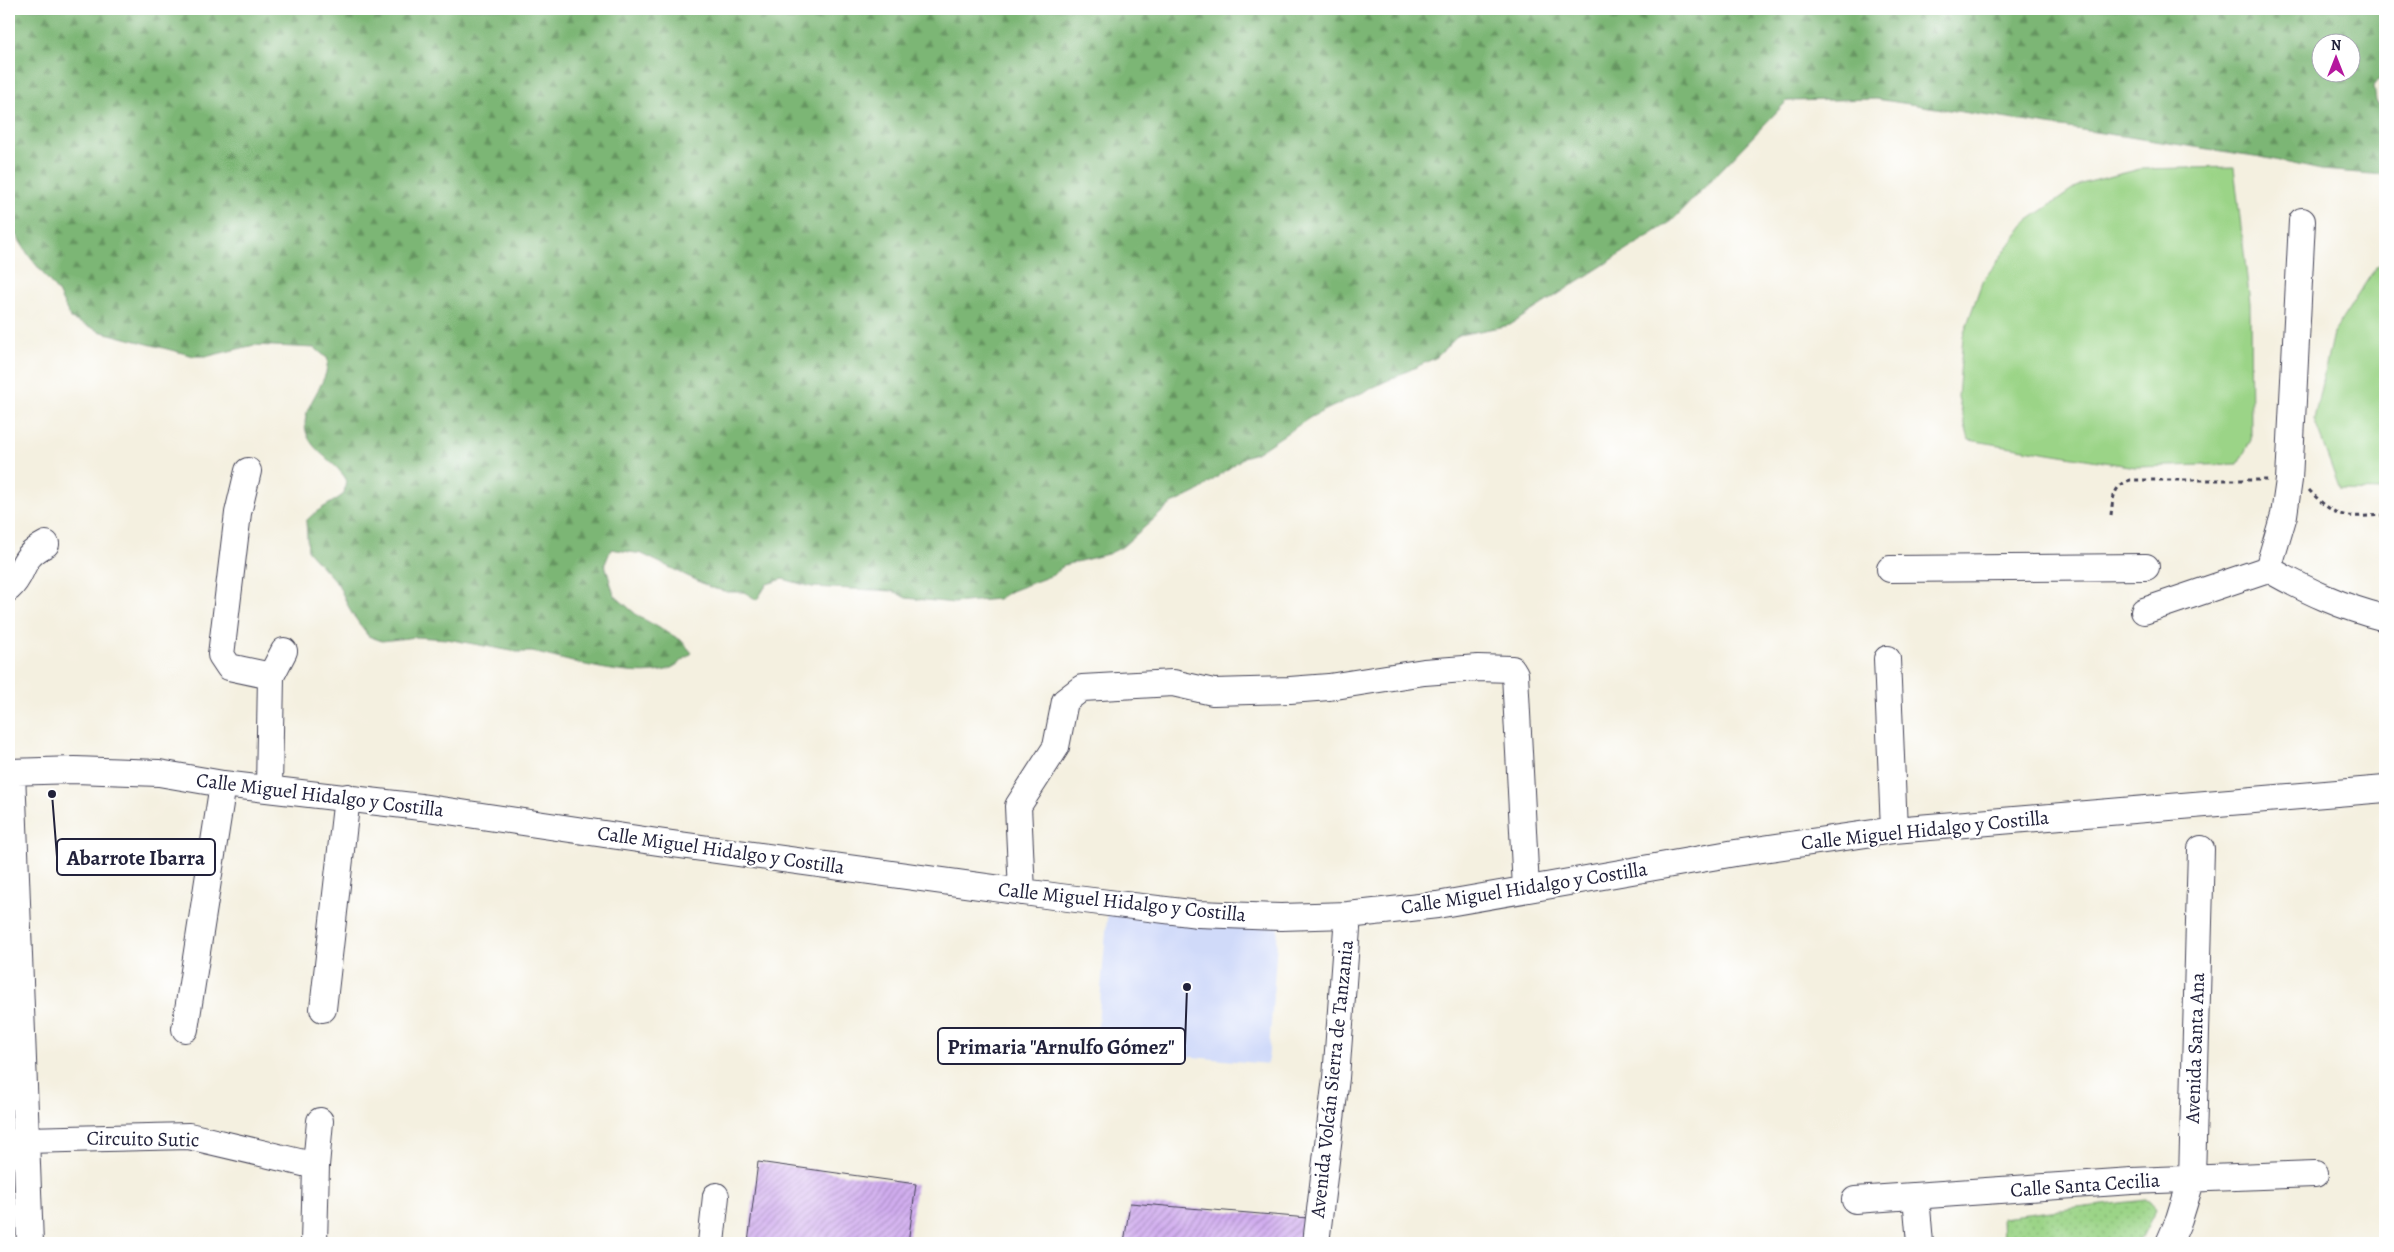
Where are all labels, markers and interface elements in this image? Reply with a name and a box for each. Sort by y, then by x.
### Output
north arrow [2312,32,2362,82]
text: N [2331,36,2341,55]
street label: Calle Miguel Hidalgo y Costilla [195,766,446,824]
street label: Calle Miguel Hidalgo y Costilla [1800,803,2051,856]
street label: Calle Miguel Hidalgo y Costilla [596,819,847,881]
callout: Abarrote Ibarra [57,839,215,875]
text: Abarrote Ibarra [66,844,206,872]
street label: Calle Miguel Hidalgo y Costilla [1399,855,1650,921]
street label: Calle Miguel Hidalgo y Costilla [997,876,1248,929]
street label: Avenida Volcán Sierra de Tanzania [1304,938,1360,1220]
street label: Avenida Santa Ana [2179,971,2211,1125]
callout: Primaria "Arnulfo Gómez" [938,1028,1185,1064]
text: Primaria "Arnulfo Gómez" [947,1033,1175,1061]
street label: Circuito Sutic [86,1125,200,1153]
street label: Calle Santa Cecilia [2009,1166,2161,1204]

